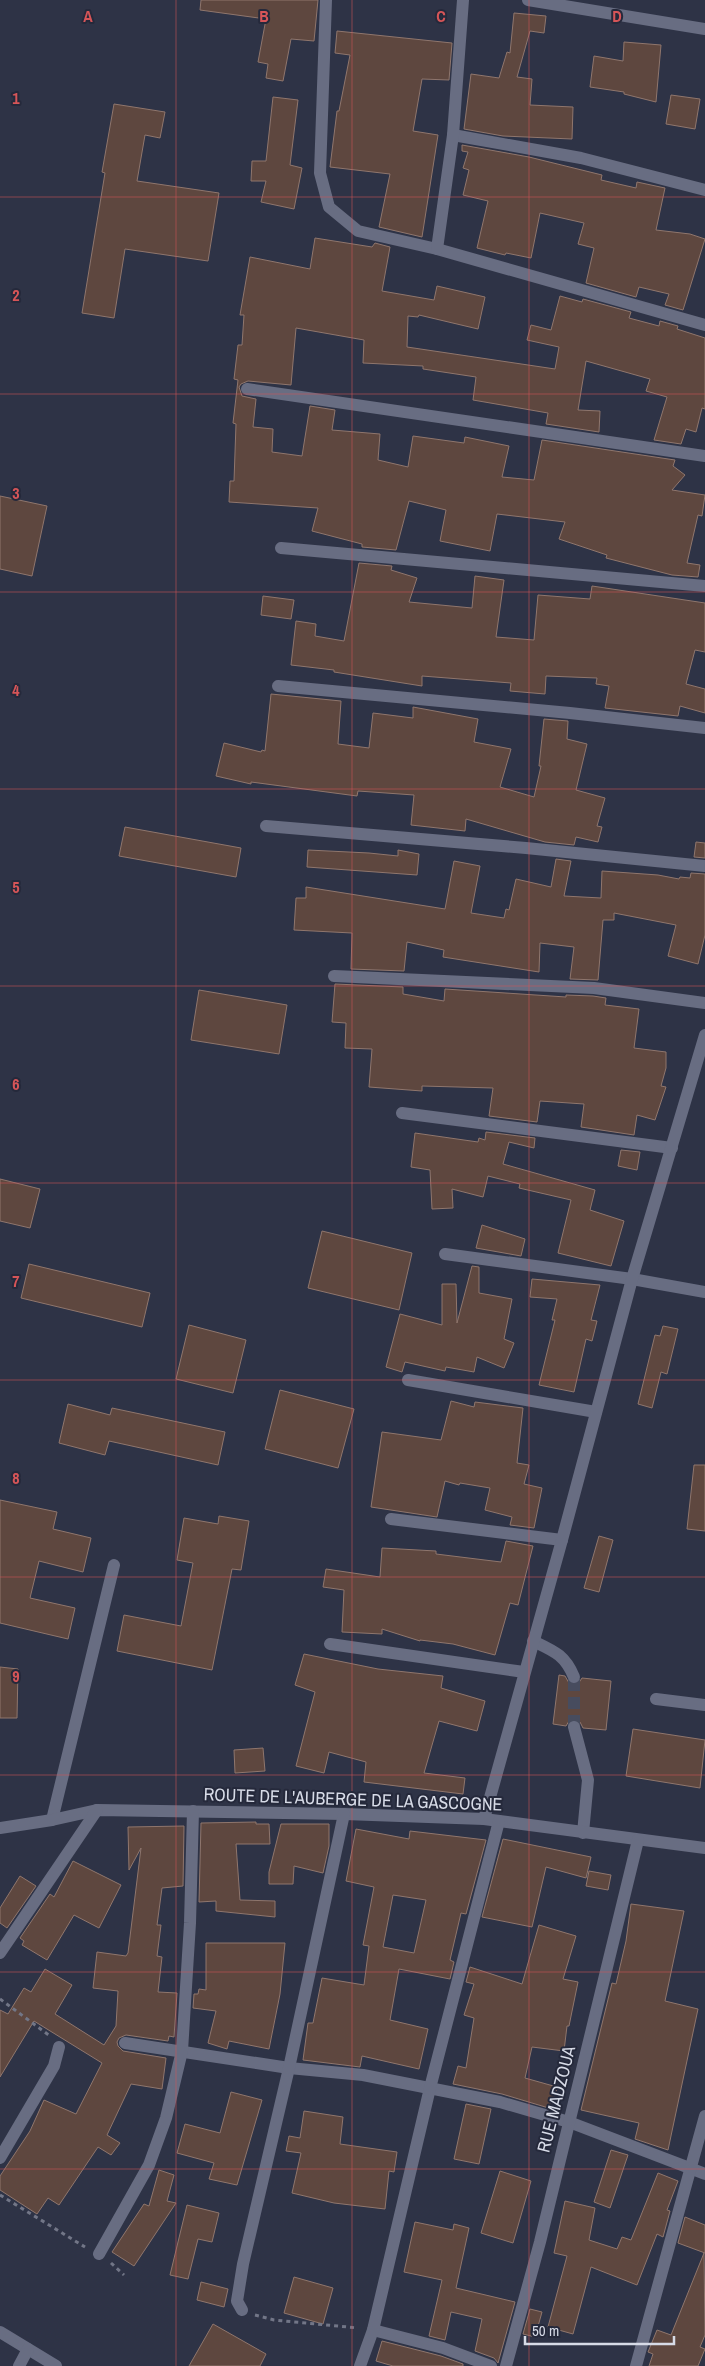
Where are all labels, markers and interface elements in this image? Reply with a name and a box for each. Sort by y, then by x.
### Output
text: A [83,5,93,27]
text: B [259,5,269,27]
text: C [436,5,446,27]
text: D [612,5,622,27]
text: 1 [12,87,20,109]
text: 2 [12,284,20,306]
text: 3 [12,482,20,504]
text: 4 [12,679,20,701]
text: 5 [12,876,20,898]
text: 6 [12,1073,20,1095]
text: 7 [12,1270,20,1292]
text: 8 [12,1467,20,1489]
text: 9 [12,1665,20,1687]
street label: ROUTE DE L'AUBERGE DE LA GASCOGNE [203,1781,503,1817]
street label: RUE MADZOUA [531,2043,581,2155]
scale bar [525,2314,674,2346]
text: 50 m [532,2320,559,2341]

